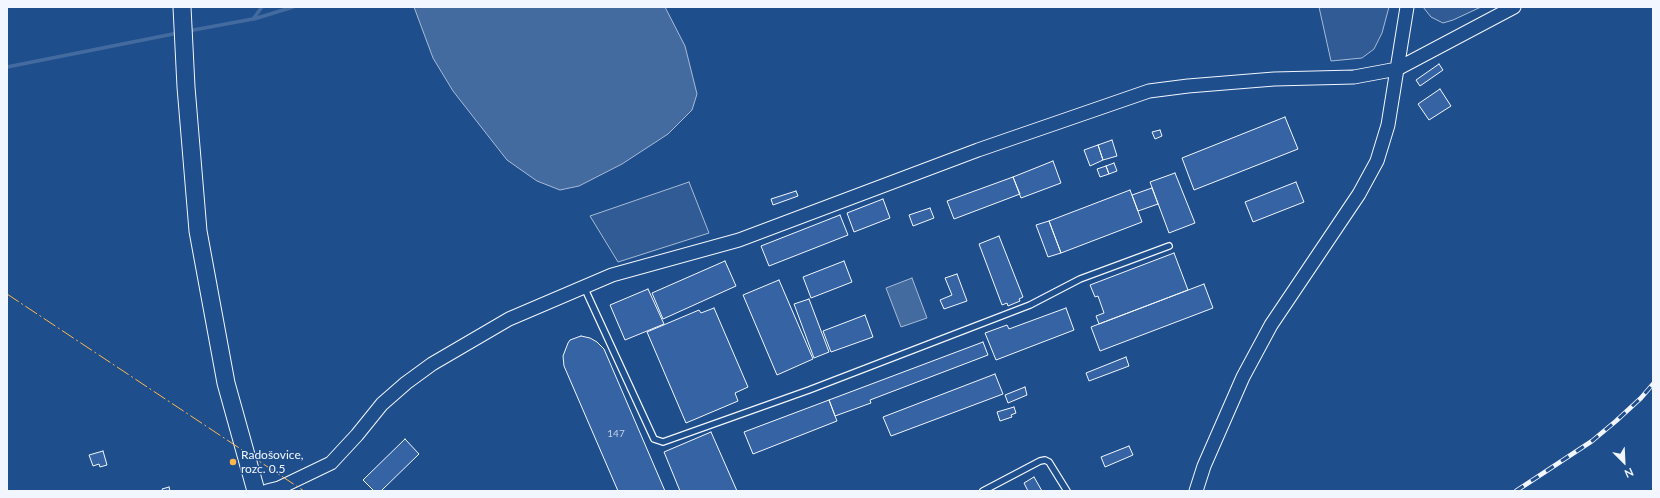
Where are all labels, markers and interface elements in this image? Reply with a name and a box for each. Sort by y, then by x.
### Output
house number: 147 [607,428,625,440]
north arrow [1604,442,1644,482]
place label: Radošovice, rozc. 0.5 [241,448,304,476]
marker: Radošovice, rozc. 0.5 [228,457,238,467]
text: N [1623,466,1636,481]

